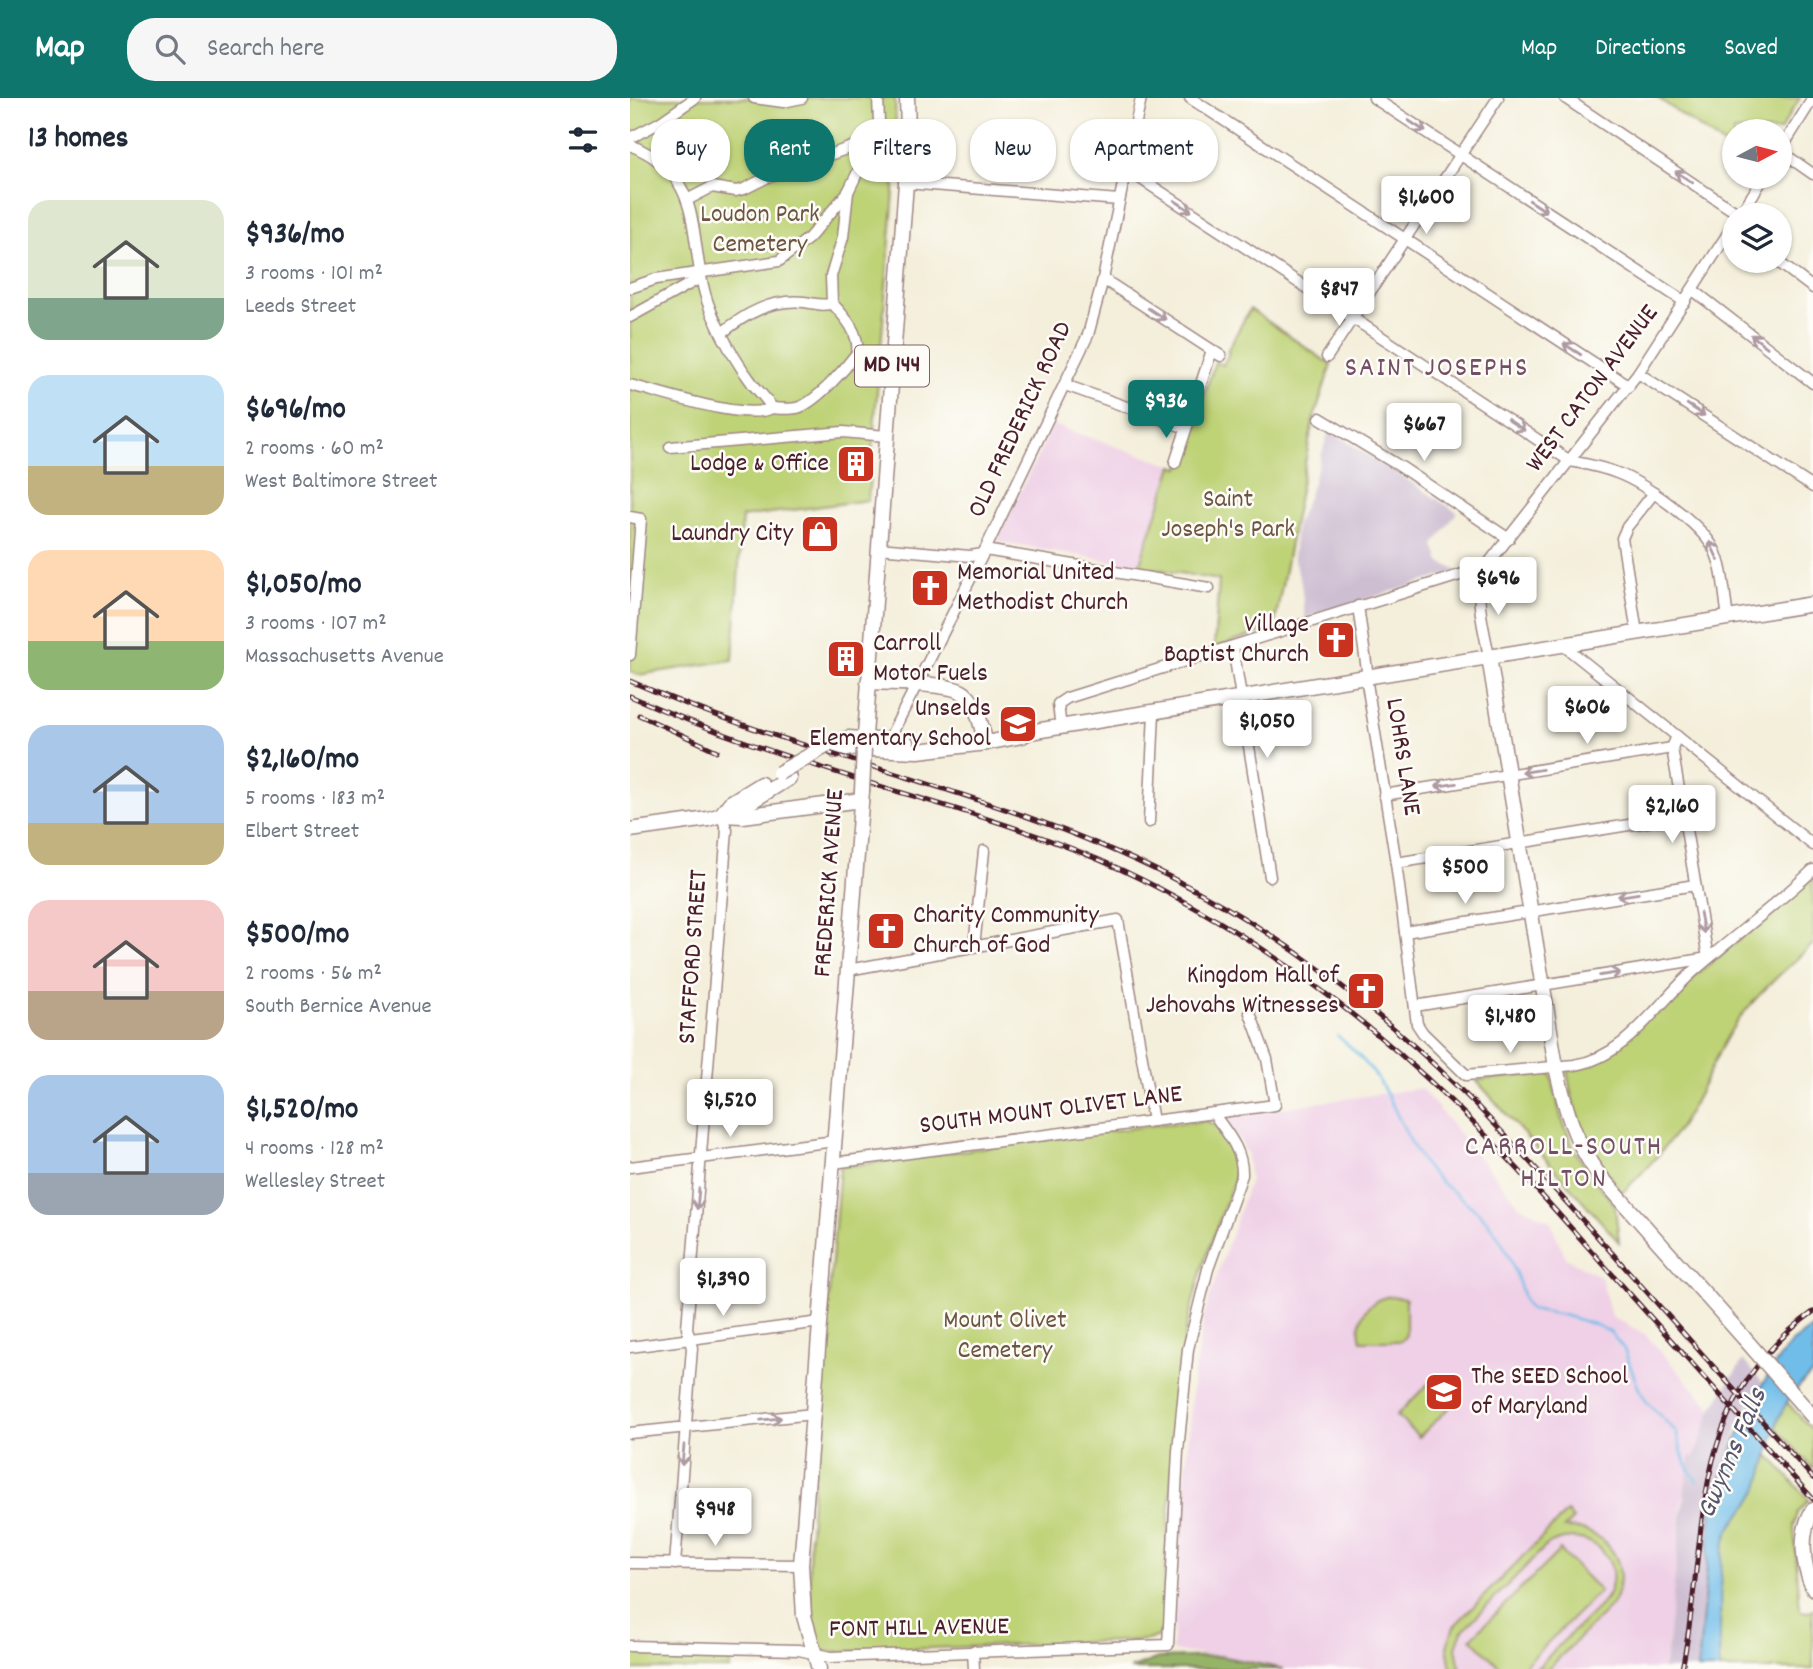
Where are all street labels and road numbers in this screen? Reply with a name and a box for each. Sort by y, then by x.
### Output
street label: WEST CATON AVENUE [1518,297,1668,481]
street label: OLD FREDERICK ROAD [959,316,1083,524]
road number: MD 144 [855,345,929,386]
street label: LOHRS LANE [1374,696,1430,819]
street label: FREDERICK AVENUE [805,788,855,978]
street label: STAFFORD STREET [669,868,719,1045]
street label: SOUTH MOUNT OLIVET LANE [918,1077,1185,1145]
street label: FONT HILL AVENUE [829,1609,1010,1649]

